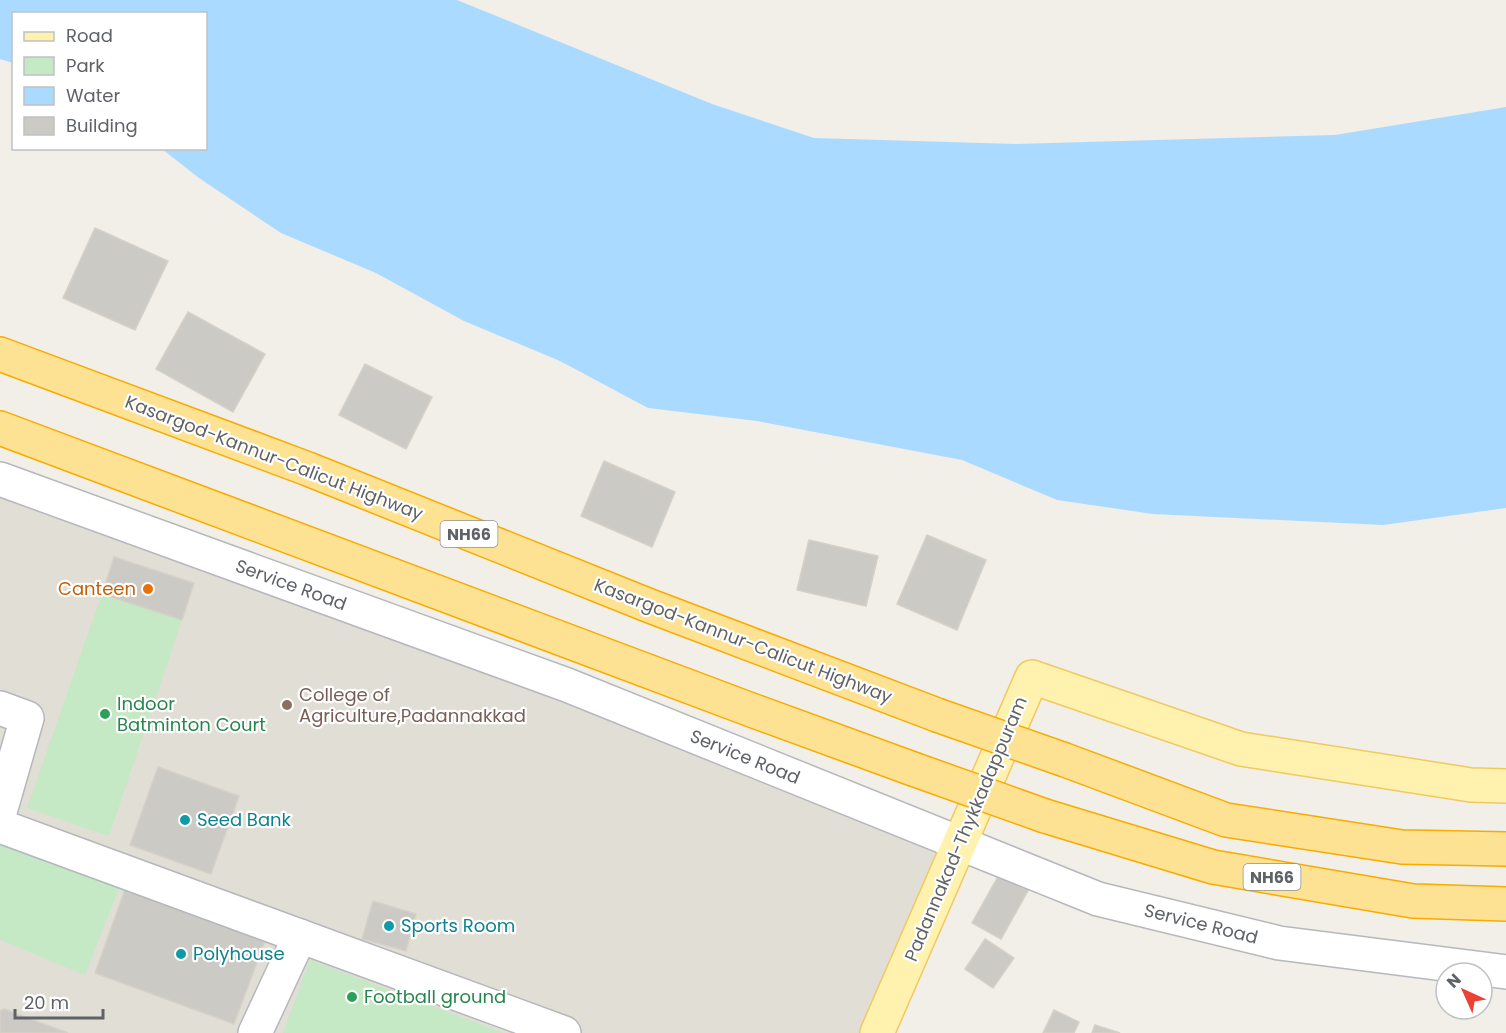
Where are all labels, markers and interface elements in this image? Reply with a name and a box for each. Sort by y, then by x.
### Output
legend [12,12,207,150]
text: Road [66,23,113,48]
text: Park [66,53,105,78]
text: Water [66,83,120,108]
text: Building [66,113,138,138]
street label: Kasargod-Kannur-Calicut Highway [121,389,427,526]
road number: NH66 [440,521,498,547]
street label: Service Road [232,553,350,616]
street label: Kasargod-Kannur-Calicut Highway [590,572,896,709]
place label: Canteen [58,576,136,601]
marker: Canteen [141,582,155,596]
place label: College of Agriculture,Padannakkad [299,682,526,728]
place label: Indoor Batminton Court [117,691,266,737]
street label: Padannakad-Thykkadappuram [898,693,1033,965]
marker: College of Agriculture,Padannakkad [280,698,294,712]
marker: Indoor Batminton Court [98,707,112,721]
street label: Service Road [686,723,804,790]
place label: Seed Bank [197,807,292,832]
marker: Seed Bank [178,813,192,827]
road number: NH66 [1244,864,1300,890]
street label: Service Road [1141,897,1261,950]
place label: Sports Room [401,913,515,938]
marker: Sports Room [382,919,396,933]
place label: Polyhouse [193,941,285,966]
marker: Polyhouse [174,947,188,961]
north arrow [1434,961,1494,1021]
text: N [1441,968,1466,993]
scale bar [15,982,104,1020]
place label: Football ground [364,984,506,1009]
text: 20 m [24,990,69,1015]
marker: Football ground [345,990,359,1004]

